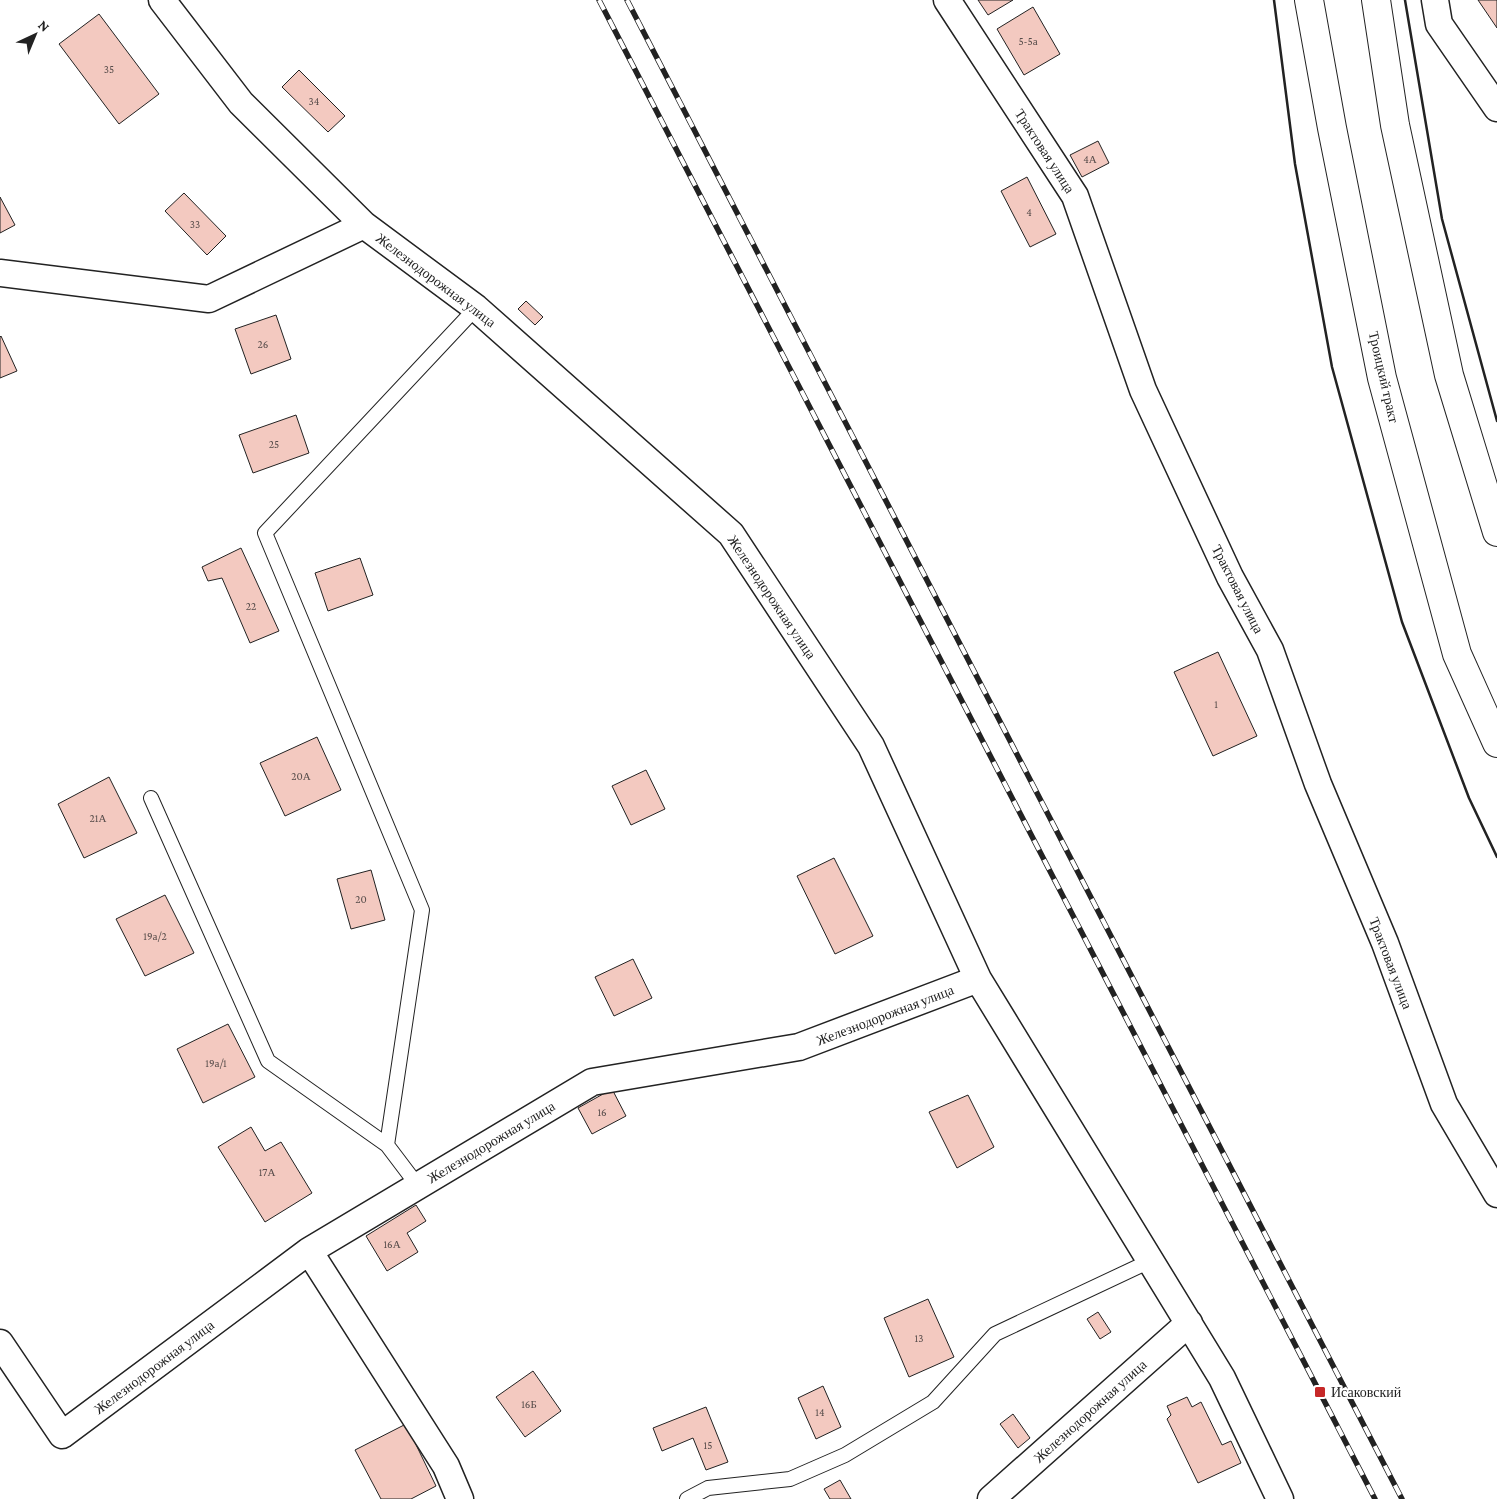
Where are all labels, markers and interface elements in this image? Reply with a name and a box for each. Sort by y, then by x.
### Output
north arrow [10,10,60,60]
text: N [35,17,53,35]
house number: 5-5а [1018,35,1038,47]
house number: 35 [104,63,114,75]
house number: 34 [309,95,320,107]
street label: Трактовая улица [1012,106,1079,197]
house number: 4А [1083,153,1097,165]
house number: 4 [1026,206,1032,218]
house number: 33 [190,218,200,230]
street label: Железнодорожная улица [373,230,500,331]
street label: Троицкий тракт [1366,330,1402,424]
house number: 26 [258,338,268,350]
house number: 25 [269,438,279,450]
street label: Железнодорожная улица [725,532,820,663]
street label: Трактовая улица [1209,542,1268,637]
house number: 22 [246,600,256,612]
house number: 1 [1214,698,1218,710]
house number: 20А [291,770,311,782]
house number: 21А [90,812,106,824]
house number: 20 [355,893,367,905]
street label: Трактовая улица [1366,915,1416,1012]
house number: 19а/2 [143,930,167,942]
street label: Железнодорожная улица [814,981,957,1049]
house number: 19а/1 [205,1057,227,1069]
street label: Железнодорожная улица [424,1097,558,1186]
house number: 16 [597,1106,607,1118]
house number: 17А [259,1166,275,1178]
house number: 16А [383,1238,401,1250]
street label: Железнодорожная улица [91,1316,218,1417]
house number: 13 [915,1332,923,1344]
street label: Железнодорожная улица [1030,1356,1150,1466]
place label: Исаковский [1331,1384,1402,1400]
marker: Исаковский [1313,1385,1327,1399]
house number: 16Б [521,1398,537,1410]
house number: 14 [815,1406,825,1418]
house number: 15 [704,1439,712,1451]

